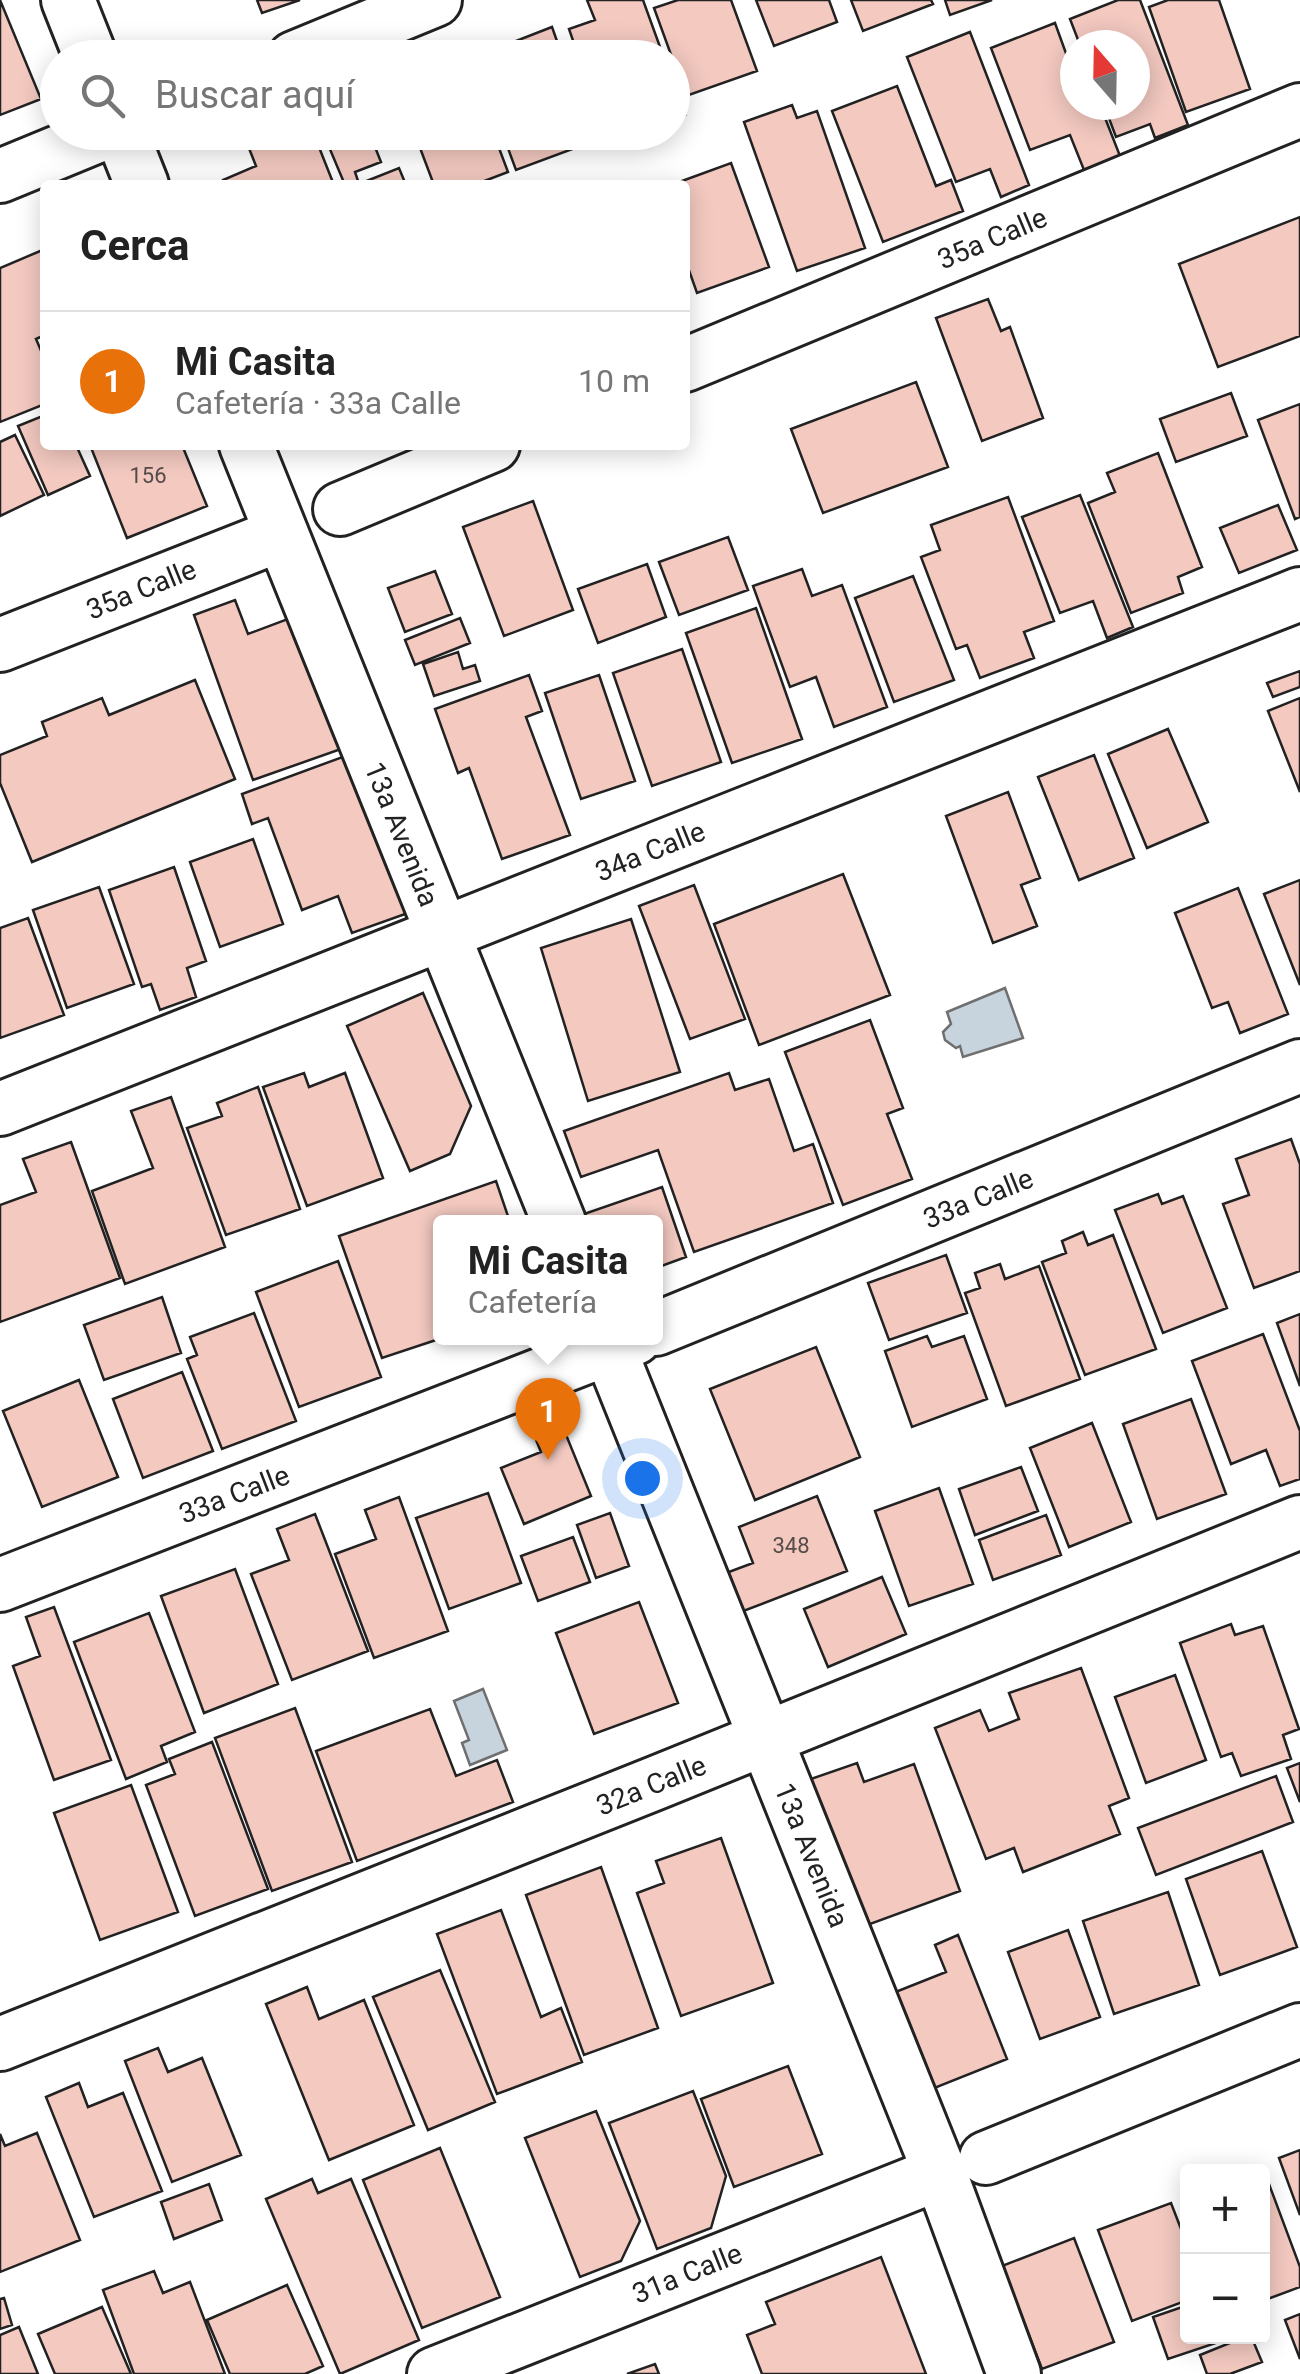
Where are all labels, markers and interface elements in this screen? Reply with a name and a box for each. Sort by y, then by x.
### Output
north arrow [1060,30,1150,120]
search box [40,40,690,150]
icon: search [75,68,130,123]
text: Buscar aquí [155,73,355,117]
street label: 35a Calle [933,201,1052,276]
text: Cerca [80,221,190,270]
text: Mi Casita [175,340,336,384]
text: 1 [103,362,122,400]
text: 10 m [578,362,650,400]
text: Cafetería · 33a Calle [175,384,461,422]
house number: 156 [129,463,167,488]
street label: 35a Calle [81,553,201,626]
street label: 13a Avenida [358,757,445,911]
street label: 34a Calle [590,815,710,888]
street label: 33a Calle [918,1162,1038,1235]
popup [433,1215,663,1345]
text: Mi Casita [468,1239,628,1283]
text: Cafetería [468,1283,597,1321]
pin: 1 [516,1378,580,1460]
your location [617,1453,668,1504]
street label: 33a Calle [174,1458,294,1531]
house number: 348 [772,1533,810,1558]
street label: 32a Calle [591,1749,711,1822]
street label: 13a Avenida [768,1778,855,1932]
map controls [1180,2164,1270,2344]
button: + [1180,2164,1270,2254]
street label: 31a Calle [627,2237,747,2310]
button: − [1180,2254,1270,2344]

